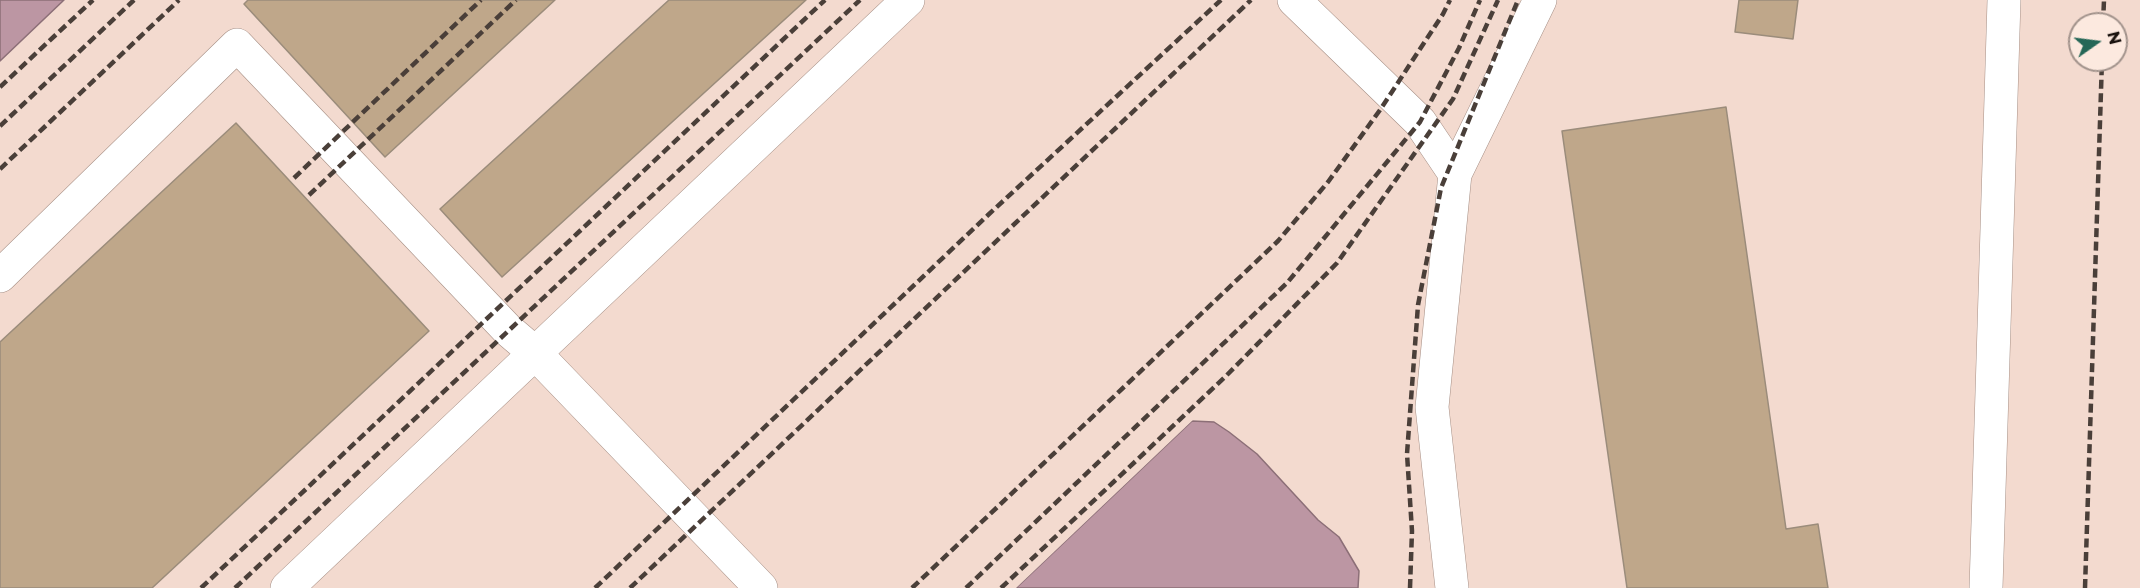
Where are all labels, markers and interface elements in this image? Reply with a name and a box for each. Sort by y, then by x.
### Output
north arrow [2068,12,2128,72]
text: N [2103,29,2125,47]

